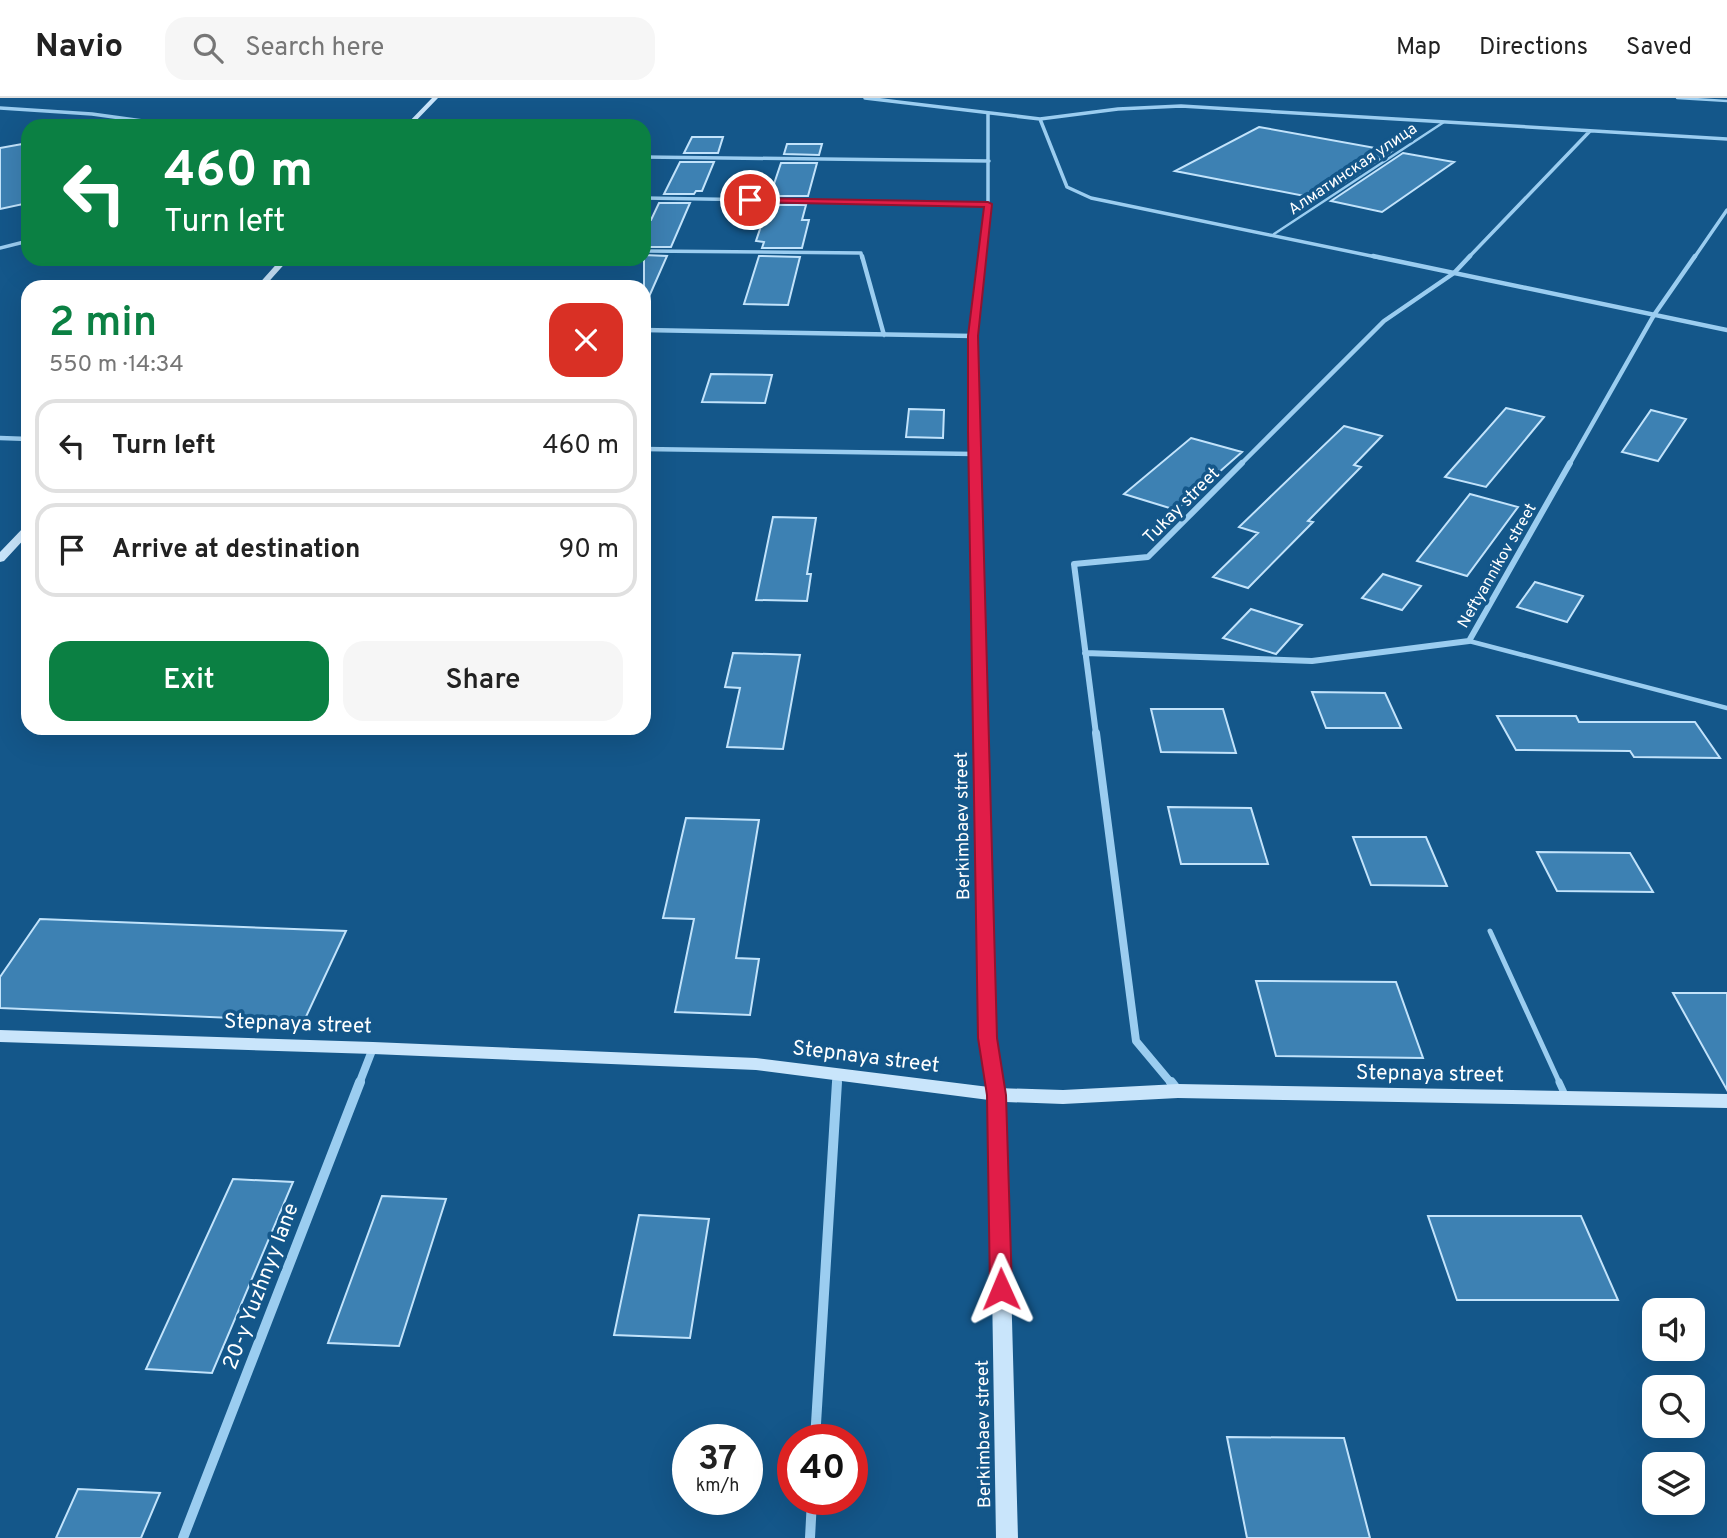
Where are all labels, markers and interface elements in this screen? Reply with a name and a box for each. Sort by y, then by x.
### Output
search box [165,17,655,80]
text: Navio [35,27,123,69]
icon: search [189,29,227,67]
text: Search here [245,32,384,65]
text: Map [1396,33,1441,63]
text: Directions [1479,33,1588,63]
text: Saved [1626,33,1692,63]
street label: Алматинская улица [1285,119,1421,220]
text: 460 m [164,142,313,204]
icon: left [49,147,140,238]
pin [720,170,780,230]
icon: arrive [731,181,769,219]
text: Turn left [164,203,285,243]
text: 2 min [49,298,157,351]
button: close [549,303,623,377]
text: 550 m · 14:34 [49,351,184,380]
icon: left [53,427,91,465]
text: Turn left [112,430,216,463]
text: 460 m [543,430,619,463]
street label: Tukay street [1139,463,1225,549]
street label: Neftyannikov street [1454,500,1542,632]
icon: arrive [53,531,91,569]
text: Arrive at destination [112,534,360,567]
text: 90 m [559,534,619,567]
button: Exit [49,641,329,721]
button: Share [343,641,623,721]
street label: Berkimbaev street [951,752,976,900]
street label: Stepnaya street [223,1008,372,1041]
street label: Stepnaya street [791,1035,941,1080]
street label: Stepnaya street [1356,1060,1504,1089]
street label: 20-y Yuzhnyy lane [217,1199,306,1374]
position arrow [964,1252,1038,1326]
map controls [1642,1298,1705,1515]
button: sound [1642,1298,1705,1361]
street label: Berkimbaev street [972,1360,997,1508]
button: search [1642,1375,1705,1438]
speed limit sign: 40 [777,1424,868,1515]
text: 37 [698,1438,737,1482]
button: layers [1642,1452,1705,1515]
text: km/h [696,1475,739,1498]

